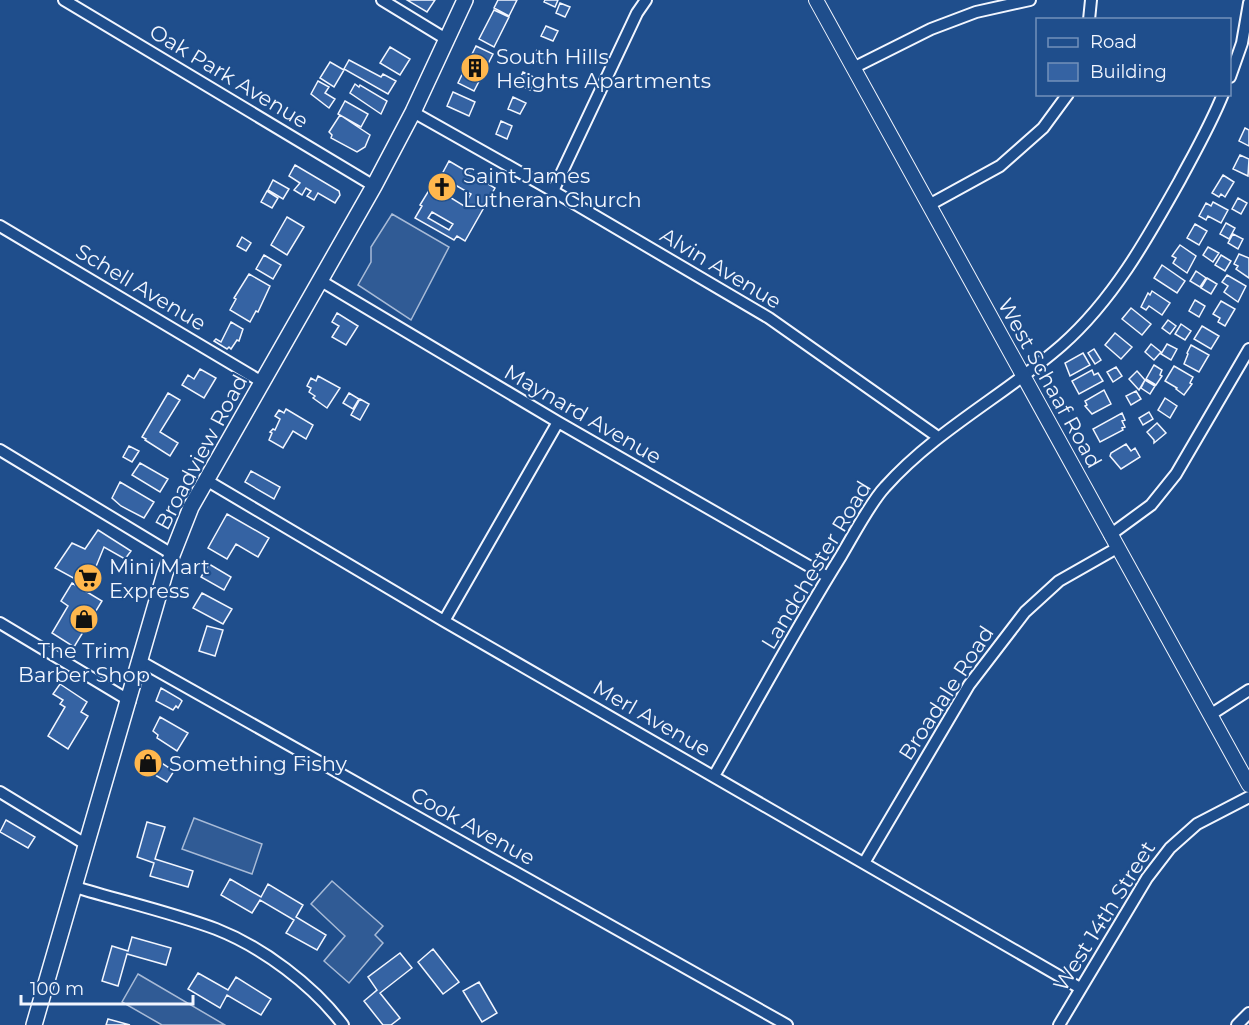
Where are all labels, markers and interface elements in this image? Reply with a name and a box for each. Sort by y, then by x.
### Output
legend [1036,18,1231,96]
street label: Oak Park Avenue [145,19,313,133]
text: Road [1090,31,1137,53]
place label: South Hills Heights Apartments [496,44,711,93]
building icon: South Hills Heights Apartments [459,52,491,84]
text: Building [1090,61,1167,83]
place label: Saint James Lutheran Church [463,163,642,212]
church icon: Saint James Lutheran Church [426,171,458,203]
street label: Alvin Avenue [656,222,786,314]
street label: Schell Avenue [71,238,211,336]
street label: West Schaaf Road [993,294,1107,472]
street label: Maynard Avenue [500,359,666,469]
street label: Broadview Road [150,370,252,534]
street label: Landchester Road [756,476,876,654]
place label: Mini Mart Express [109,554,210,603]
supermarket icon: Mini Mart Express [72,562,104,594]
shop icon: The Trim Barber Shop [68,603,100,635]
street label: Broadale Road [893,621,999,765]
place label: The Trim Barber Shop [18,638,150,687]
street label: Merl Avenue [589,674,715,762]
shop icon: Something Fishy [132,747,164,779]
place label: Something Fishy [169,751,347,776]
street label: Cook Avenue [407,782,539,870]
street label: West 14th Street [1048,836,1160,996]
scale bar [21,968,194,1006]
text: 100 m [30,978,84,1000]

